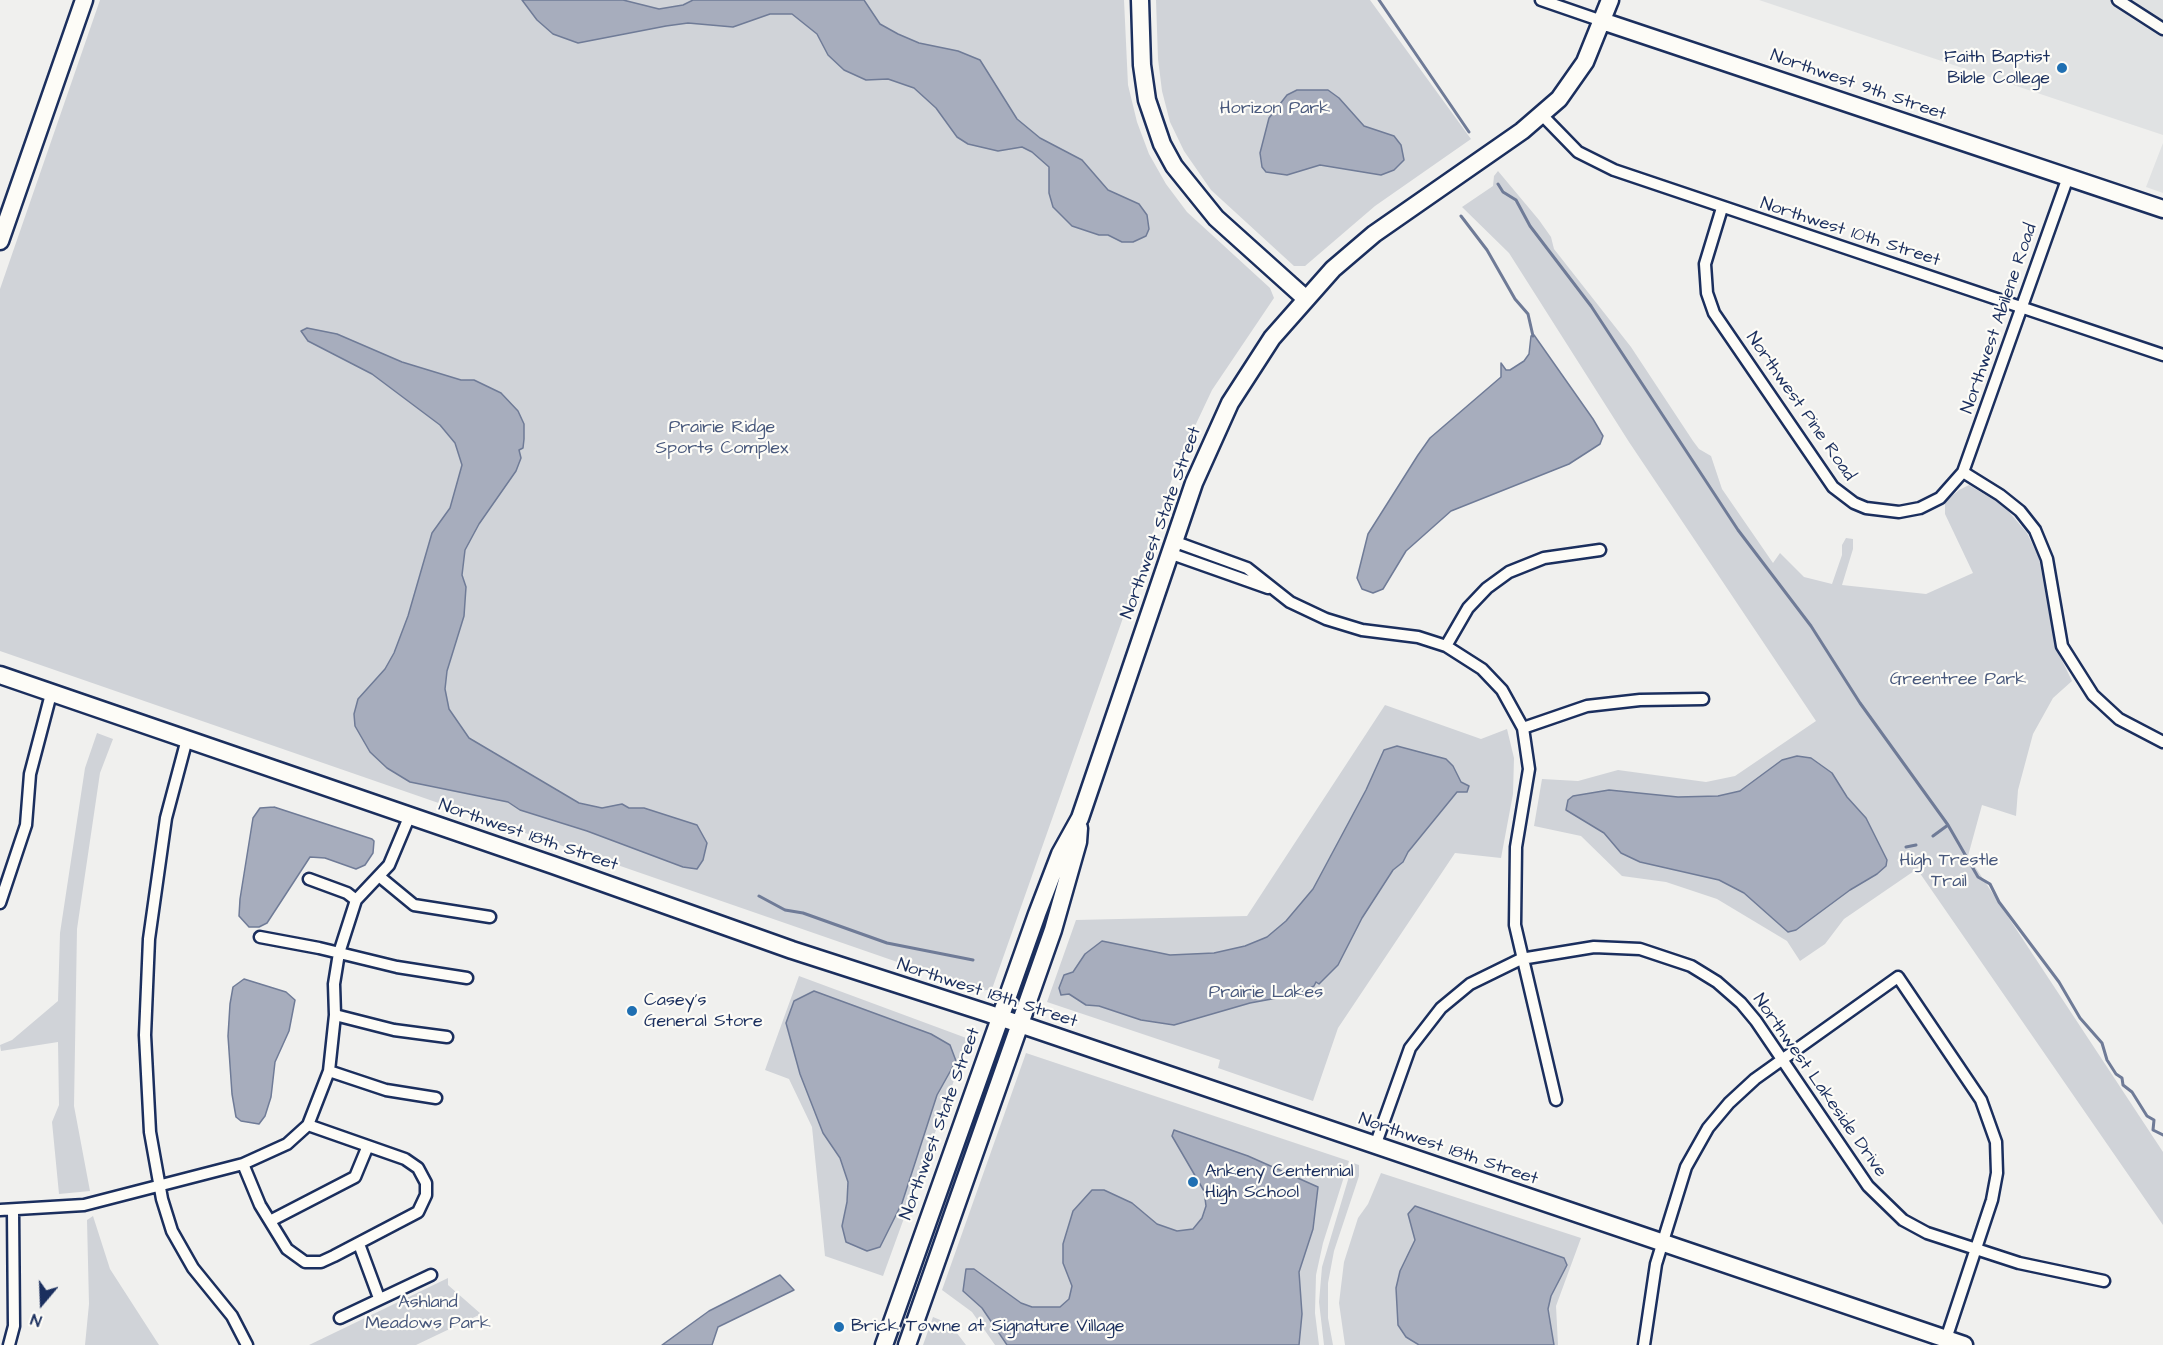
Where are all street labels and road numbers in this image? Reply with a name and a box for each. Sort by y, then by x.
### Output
street label: Northwest 9th Street [1767,46,1949,126]
street label: Northwest 10th Street [1757,194,1943,272]
street label: Northwest Abilene Road [1957,221,2043,417]
street label: Northwest Pine Road [1740,328,1860,486]
street label: Northwest State Street [1117,424,1207,622]
street label: Northwest 18th Street [435,795,621,877]
street label: Northwest 18th Street [894,955,1080,1033]
street label: Northwest Lakeside Drive [1747,990,1891,1182]
street label: Northwest State Street [896,1025,986,1223]
street label: Northwest 18th Street [1355,1109,1541,1191]

